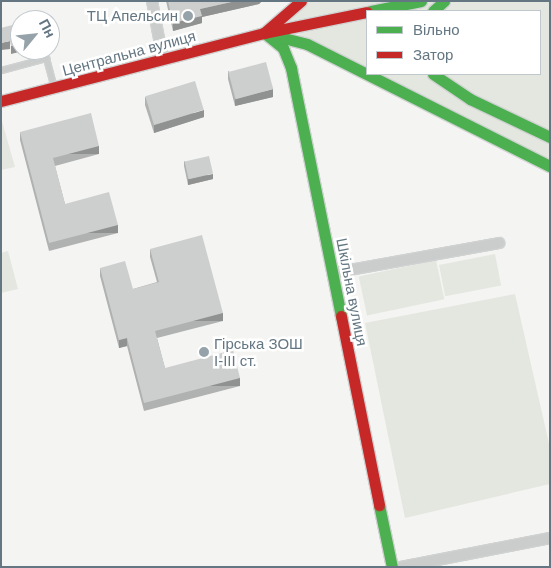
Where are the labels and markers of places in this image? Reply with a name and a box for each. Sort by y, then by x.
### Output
place label: ТЦ Апельсин [87,7,178,25]
marker: ТЦ Апельсин [182,10,194,22]
place label: Гірська ЗОШ І-ІІІ ст. [214,334,303,369]
marker: Гірська ЗОШ І-ІІІ ст. [198,346,210,358]

